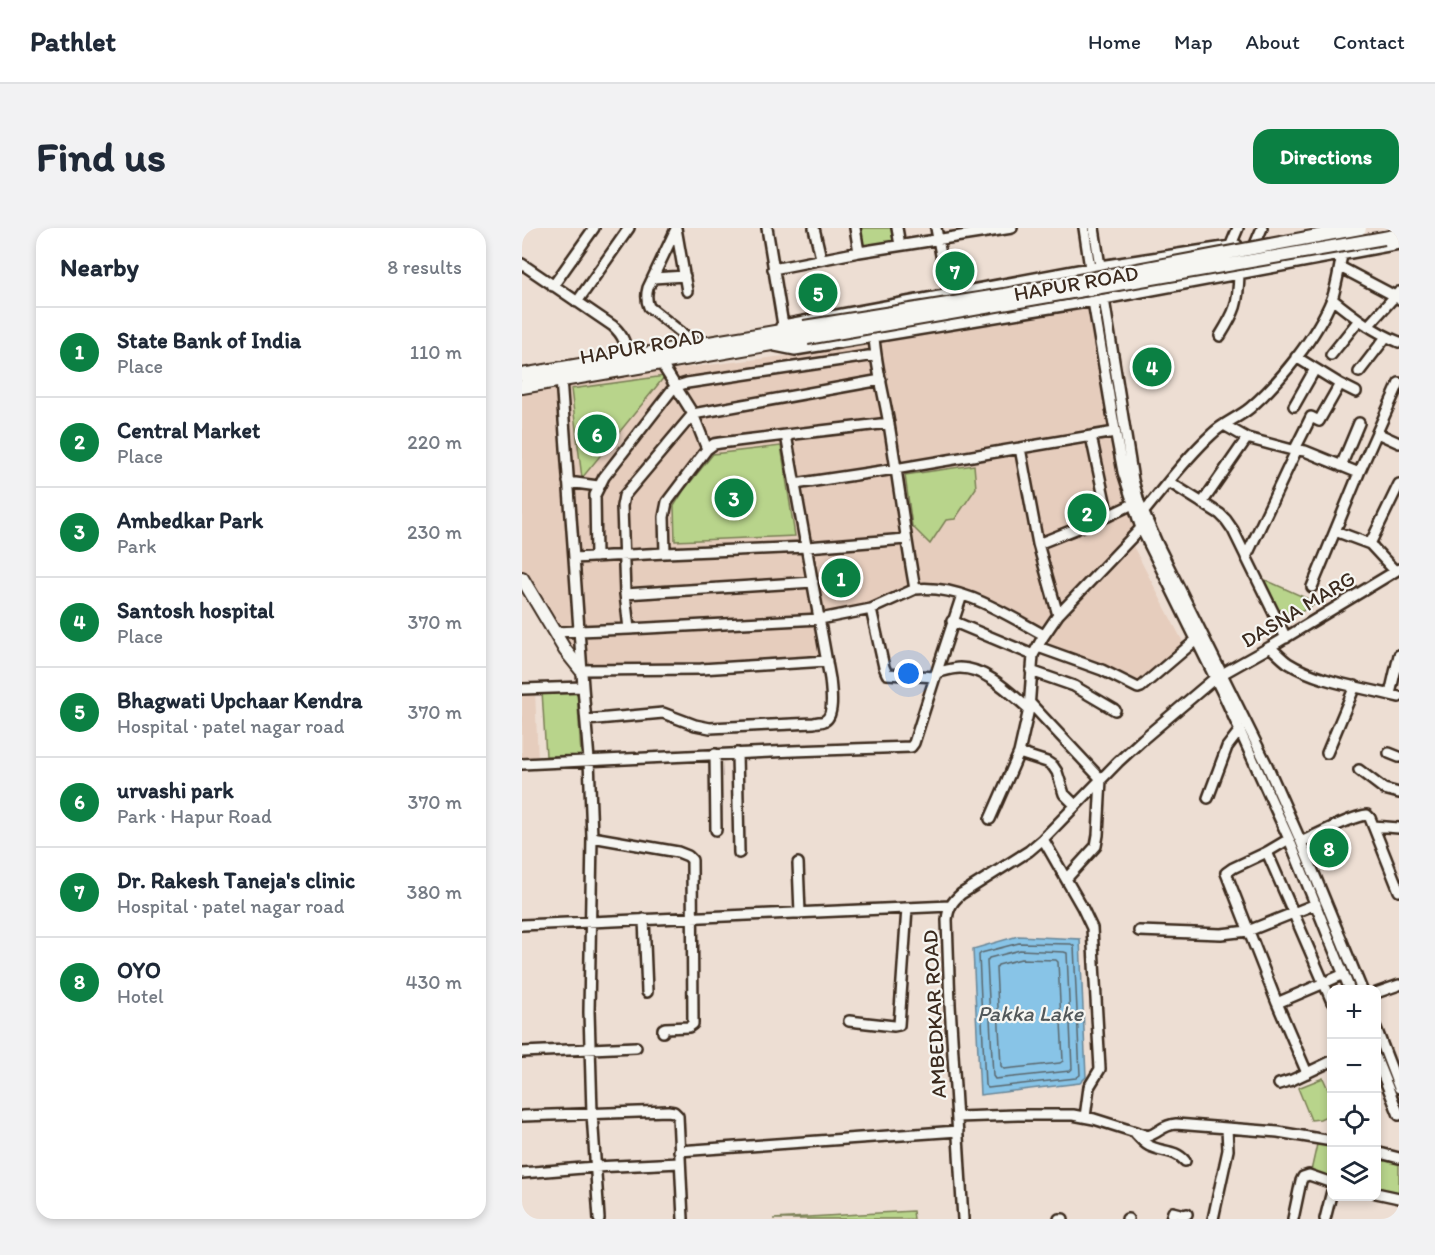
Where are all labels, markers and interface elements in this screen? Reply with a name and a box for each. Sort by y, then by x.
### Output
text: Pathlet [30,24,116,58]
text: Home [1088,29,1141,54]
text: Map [1174,29,1213,54]
text: About [1246,29,1300,54]
text: Contact [1333,29,1405,54]
button: Directions [1253,129,1399,184]
text: Find us [36,131,166,182]
pin: 7 [936,248,974,294]
text: Nearby [60,251,139,283]
text: 8 results [387,255,462,279]
street label: HAPUR ROAD [1012,260,1140,306]
pin: 5 [798,270,838,316]
street label: HAPUR ROAD [578,323,706,369]
text: State Bank of India [117,327,301,354]
text: 1 [75,340,84,364]
text: 110 m [410,340,462,364]
pin: 4 [1132,344,1172,390]
text: Place [117,354,163,378]
pin: 6 [578,412,616,456]
text: Central Market [117,417,260,444]
text: 2 [74,430,85,454]
text: 220 m [407,430,462,454]
text: Place [117,444,163,468]
pin: 3 [714,476,754,520]
pin: 2 [1068,490,1106,536]
text: Ambedkar Park [117,507,263,534]
text: 3 [74,520,85,544]
text: 230 m [407,520,462,544]
text: Park [117,534,156,558]
pin: 1 [822,556,860,600]
street label: DASNA MARG [1236,565,1360,653]
text: Santosh hospital [117,597,274,624]
text: 4 [73,610,86,634]
text: 370 m [408,610,462,634]
text: Place [117,624,163,648]
your location [894,659,923,688]
text: Bhagwati Upchaar Kendra [117,687,362,714]
text: 5 [74,700,85,724]
text: 370 m [408,700,462,724]
text: Hospital · patel nagar road [117,714,344,738]
text: urvashi park [117,777,234,804]
text: 6 [74,790,85,814]
text: 370 m [408,790,462,814]
text: Park · Hapur Road [117,804,272,828]
pin: 8 [1310,826,1348,870]
text: Dr. Rakesh Taneja's clinic [117,867,355,894]
text: 7 [75,880,84,904]
text: 380 m [407,880,462,904]
text: Hospital · patel nagar road [117,894,344,918]
street label: AMBEDKAR ROAD [917,929,951,1099]
text: OYO [117,957,161,984]
text: 8 [74,970,85,994]
text: 430 m [405,970,462,994]
text: Hotel [117,984,164,1008]
map controls [1327,985,1381,1201]
button: + [1327,985,1381,1039]
water label: Pakka Lake [977,1000,1085,1027]
button: − [1327,1039,1381,1093]
button: locate [1327,1093,1381,1147]
button: layers [1327,1147,1381,1201]

